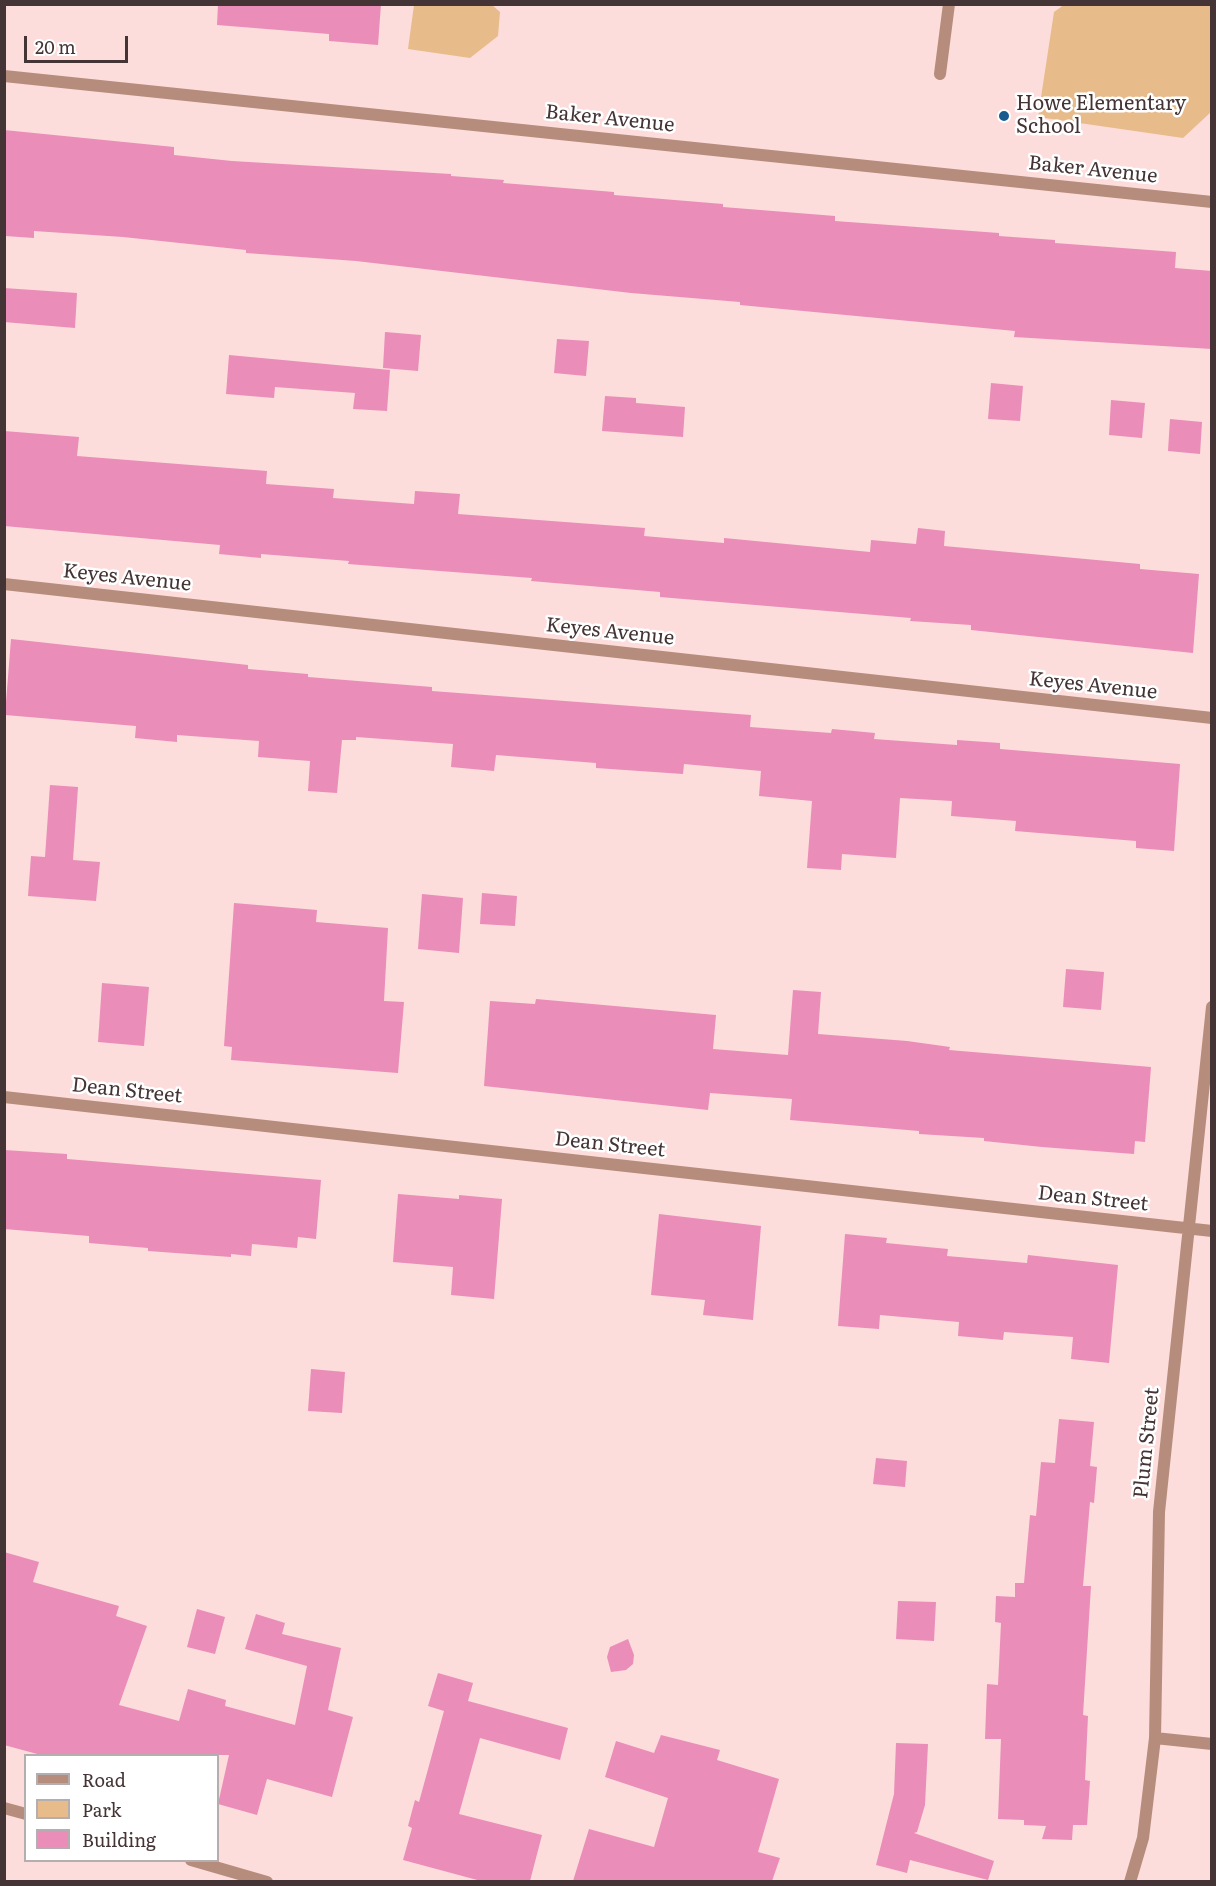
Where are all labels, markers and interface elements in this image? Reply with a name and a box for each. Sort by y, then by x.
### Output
scale bar [27,24,130,62]
text: 20 m [35,33,76,60]
place label: Howe Elementary School [1016,92,1186,139]
street label: Baker Avenue [544,100,676,138]
marker: Howe Elementary School [997,109,1011,123]
street label: Baker Avenue [1027,151,1159,189]
street label: Keyes Avenue [62,559,192,597]
street label: Keyes Avenue [545,613,675,651]
street label: Keyes Avenue [1028,667,1158,705]
street label: Dean Street [71,1073,183,1109]
street label: Dean Street [554,1127,666,1163]
street label: Dean Street [1037,1181,1149,1217]
street label: Plum Street [1129,1386,1165,1500]
legend [24,1754,219,1862]
text: Road [82,1766,126,1793]
text: Park [82,1796,121,1823]
text: Building [82,1826,156,1853]

